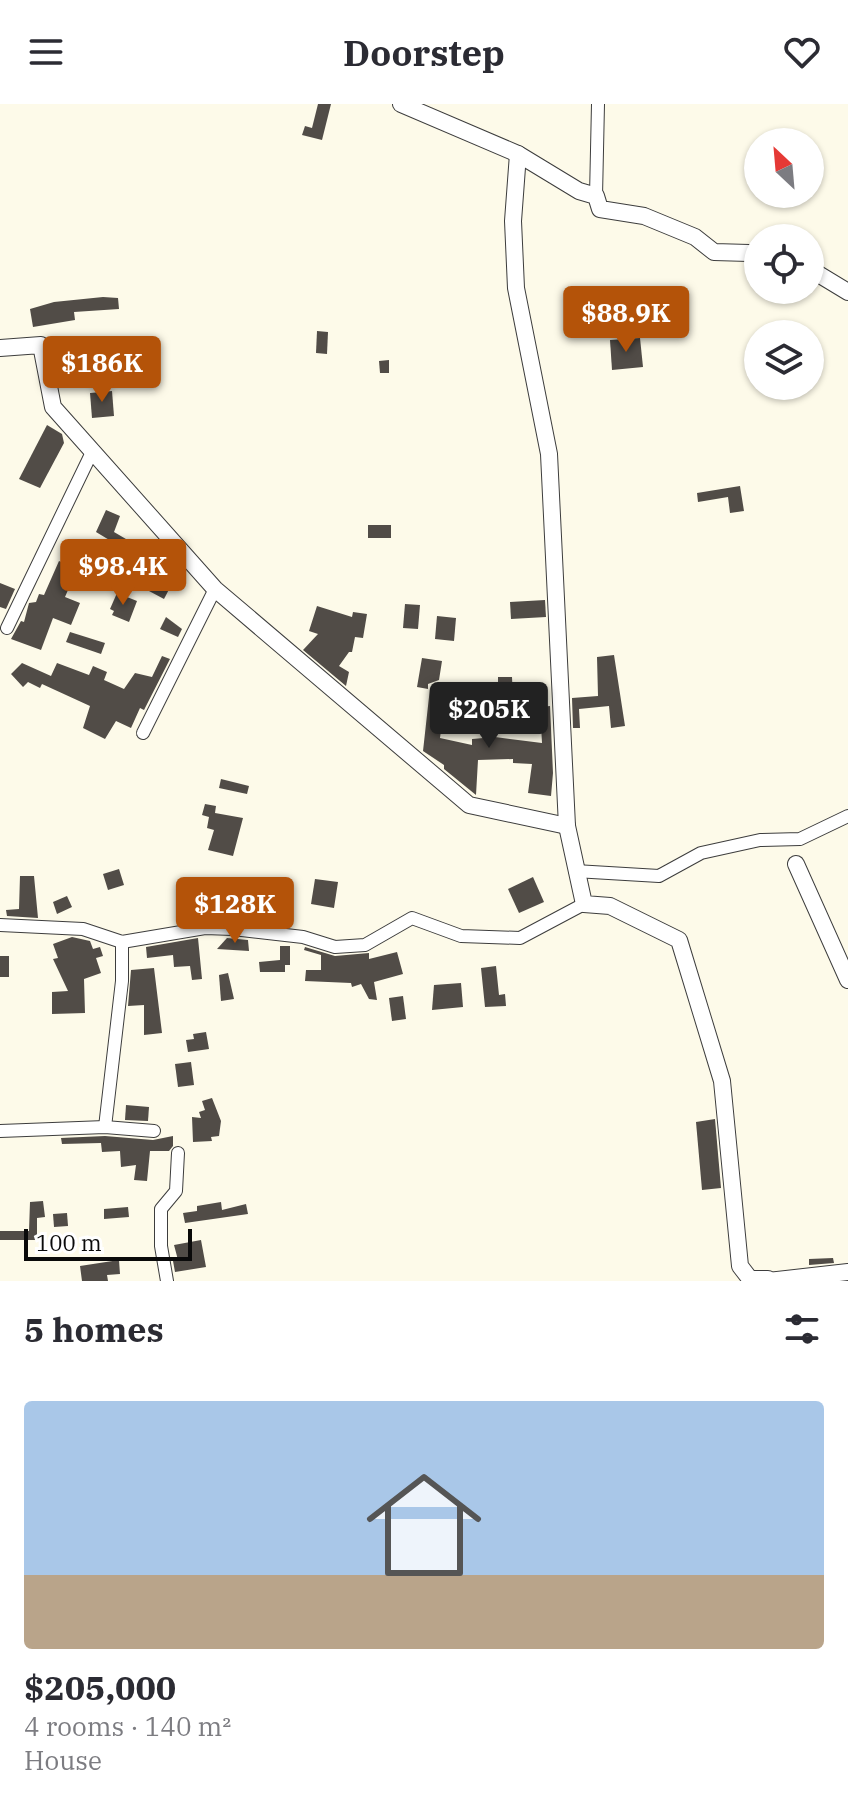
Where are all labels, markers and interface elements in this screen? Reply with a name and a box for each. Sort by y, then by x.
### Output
text: Doorstep [343,29,505,76]
icon: menu [24,30,68,74]
icon: heart [780,30,824,74]
north arrow [744,128,824,208]
map controls [744,128,824,400]
button: locate [744,224,824,304]
pin: $88.9K [561,286,691,354]
text: $88.9K [581,295,671,329]
button: layers [744,320,824,400]
pin: $186K [46,336,158,404]
text: $186K [61,345,143,379]
pin: $98.4K [58,539,188,607]
text: $98.4K [78,548,168,582]
pin: $205K [433,682,545,750]
text: $205K [448,691,530,725]
pin: $128K [179,877,291,945]
text: $128K [194,886,276,920]
scale bar [24,1225,192,1261]
text: 100 m [36,1228,102,1257]
text: 5 homes [24,1307,164,1351]
icon: filters [780,1307,824,1351]
icon: home [352,1453,496,1597]
text: $205,000 [24,1665,176,1709]
text: 4 rooms · 140 m² [24,1709,231,1743]
text: House [24,1743,102,1777]

